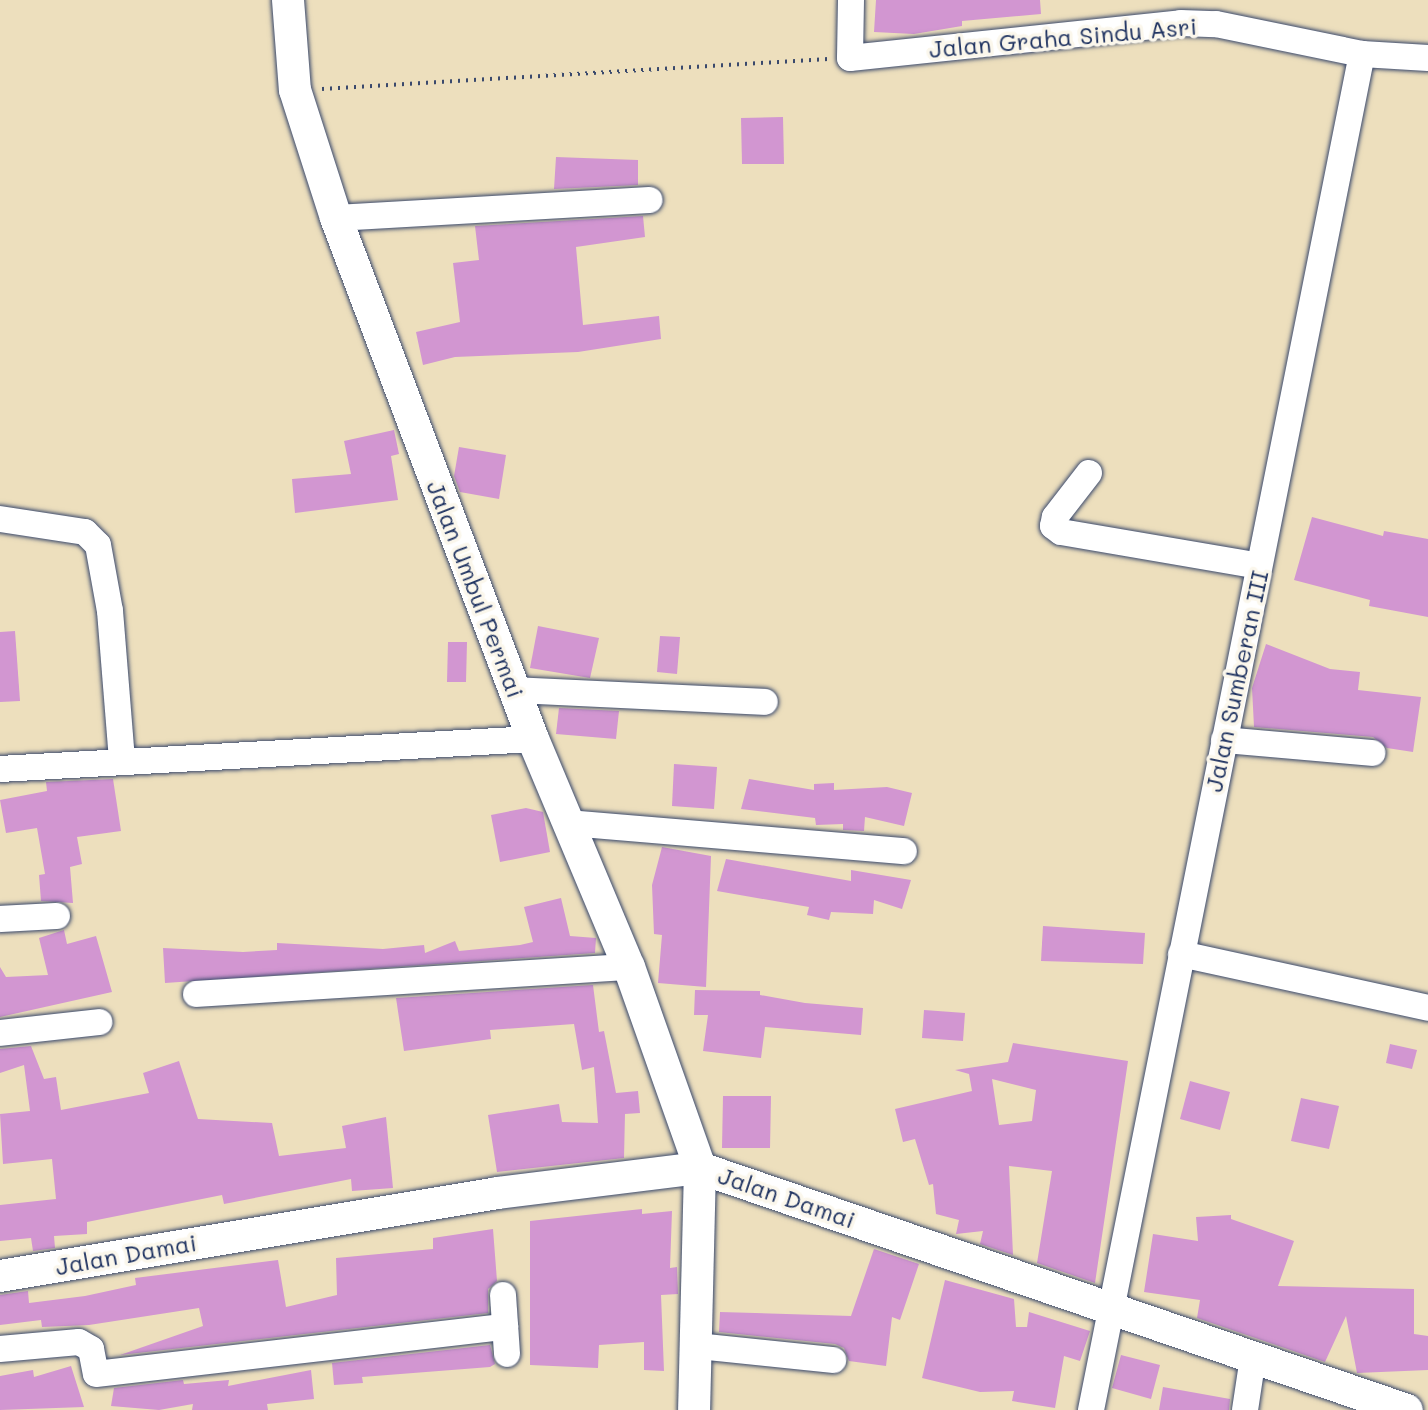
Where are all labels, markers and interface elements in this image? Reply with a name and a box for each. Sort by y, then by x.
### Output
street label: Jalan Graha Sindu Asri [928,11,1198,63]
street label: Jalan Umbul Permai [421,476,531,702]
street label: Jalan Sumberan III [1198,568,1274,794]
street label: Jalan Damai [715,1160,859,1234]
street label: Jalan Damai [53,1227,199,1281]

